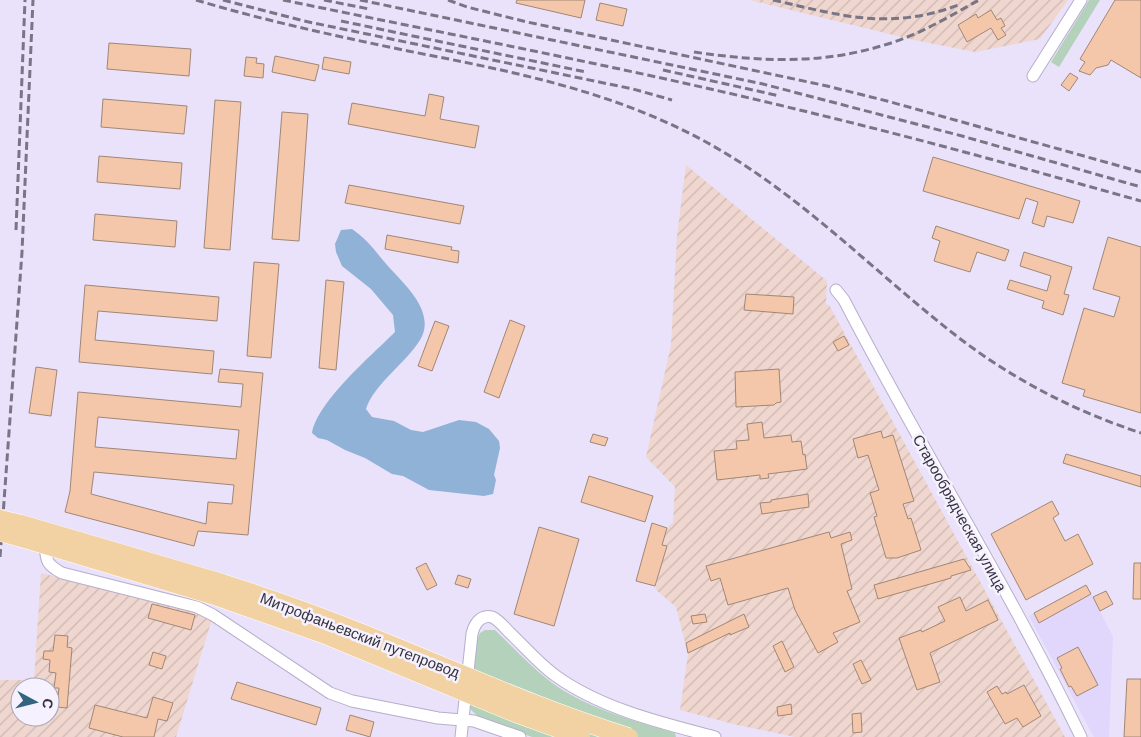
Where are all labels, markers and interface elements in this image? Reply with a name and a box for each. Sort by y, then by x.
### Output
street label: Старообрядческая улица [910,431,1011,595]
street label: Митрофаньевский путепровод [258,589,462,681]
north arrow [10,677,60,727]
text: С [39,698,56,710]

